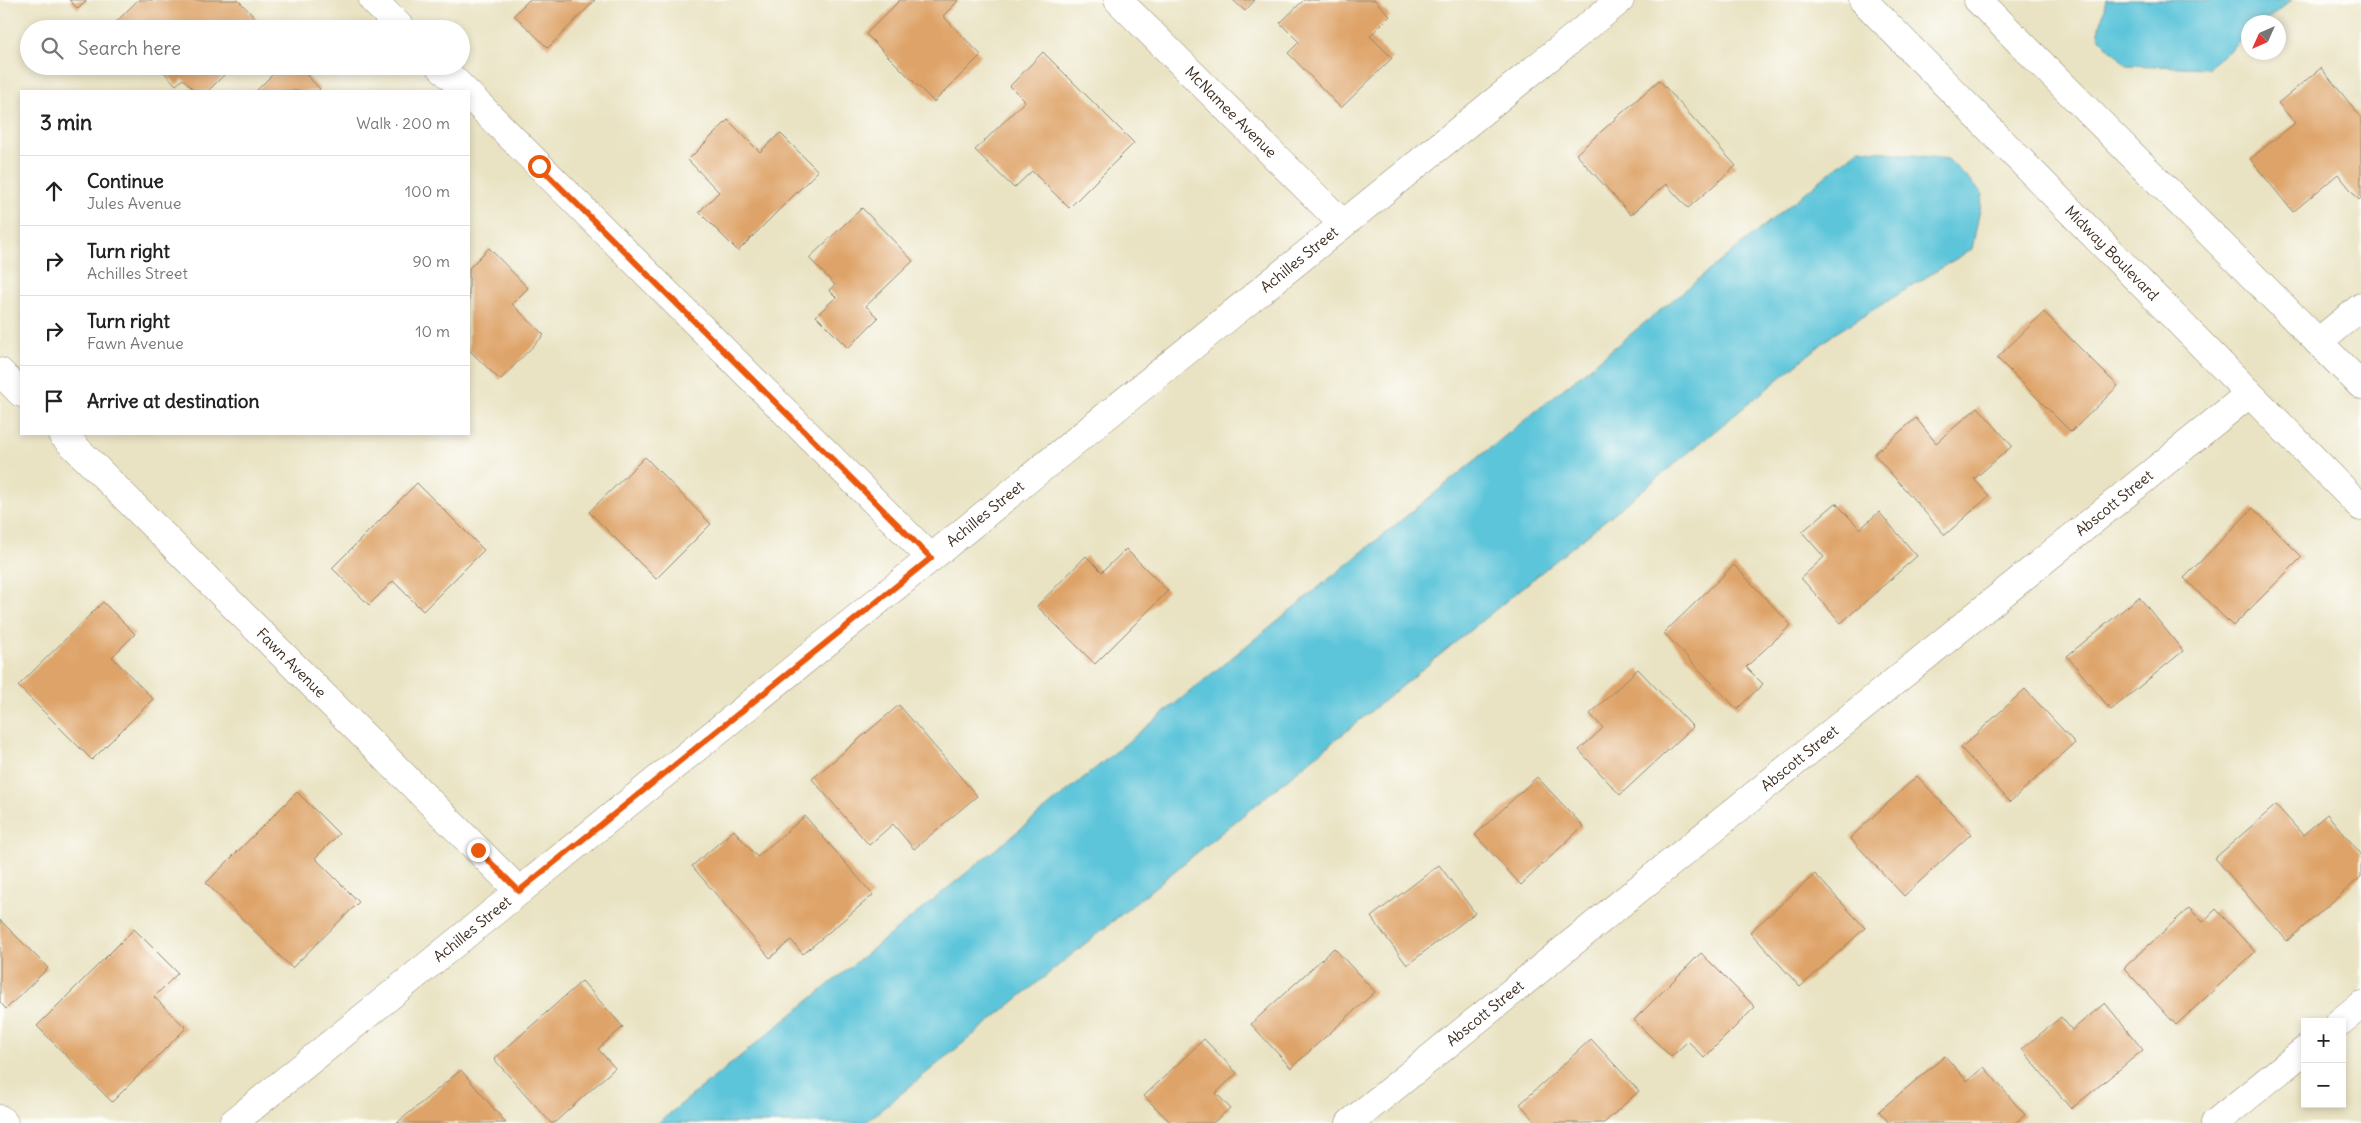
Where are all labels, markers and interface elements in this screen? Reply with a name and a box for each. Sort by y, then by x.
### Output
north arrow [2241,15,2286,60]
search box [20,20,470,75]
icon: search [38,34,66,62]
text: Search here [78,36,181,60]
street label: McNamee Avenue [1181,62,1281,162]
text: 3 min [40,109,92,136]
text: Walk · 200 m [356,113,450,133]
route start [528,155,551,178]
text: Continue [87,169,164,193]
icon: ahead [40,177,68,205]
text: 100 m [405,181,450,201]
text: Jules Avenue [87,193,181,213]
street label: Midway Boulevard [2061,201,2163,305]
street label: Achilles Street [1256,222,1342,296]
text: Turn right [87,239,170,263]
icon: right [40,247,68,275]
text: 90 m [412,251,450,271]
text: Achilles Street [87,263,188,283]
text: Turn right [87,309,170,333]
icon: right [40,317,68,345]
text: 10 m [415,321,450,341]
text: Fawn Avenue [87,333,184,353]
icon: arrive [40,387,68,415]
text: Arrive at destination [87,389,260,413]
street label: Abscott Street [2071,466,2157,540]
street label: Achilles Street [942,476,1028,551]
street label: Fawn Avenue [253,624,330,702]
street label: Abscott Street [1757,721,1842,795]
route end [467,839,490,862]
street label: Achilles Street [429,892,515,966]
street label: Abscott Street [1442,976,1527,1050]
map controls [2301,1018,2346,1108]
button: + [2301,1018,2346,1063]
button: − [2301,1063,2346,1108]

